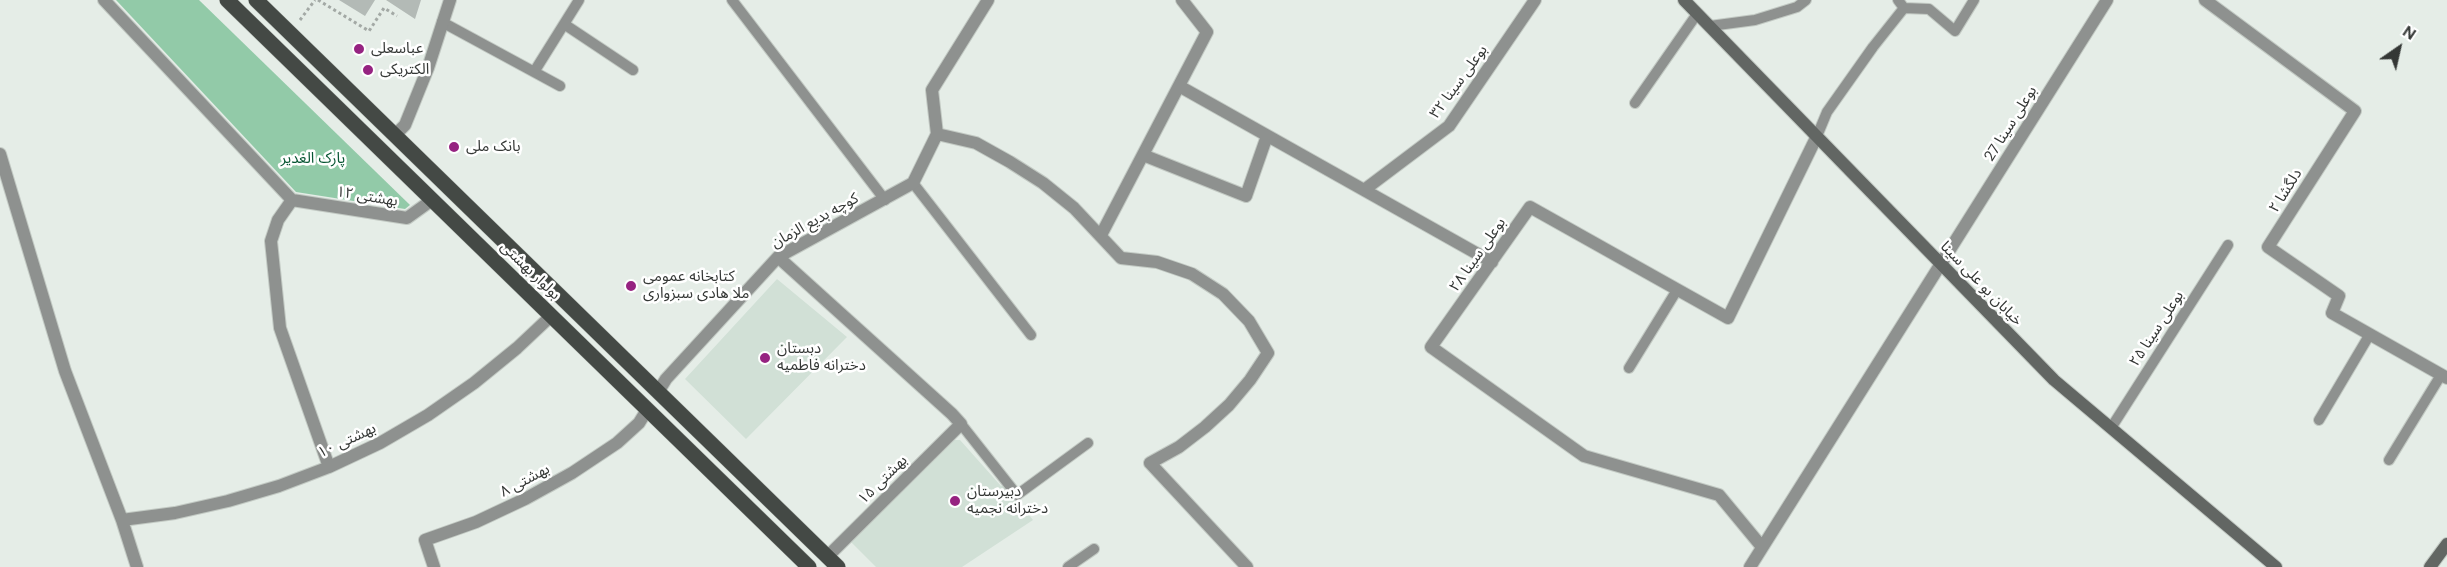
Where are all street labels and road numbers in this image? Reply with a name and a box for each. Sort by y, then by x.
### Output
street label: بوعلی سینا ۳۲ [1426,42,1492,122]
street label: بوعلی سینا 27 [1981,83,2041,165]
street label: دلگشا ۲ [2266,166,2306,216]
street label: بهشتی ۱۲ [335,183,399,211]
street label: کوچه بدیع الزمان [768,190,862,252]
street label: بوعلی سینا ۲۸ [1446,215,1510,295]
street label: بولوار بهشتی [496,238,564,304]
street label: خیابان بو علی سینا [1936,238,2026,330]
street label: بوعلی سینا ۲۵ [2126,288,2188,370]
street label: بهشتی ۱۰ [315,420,379,462]
street label: بهشتی ۱۵ [855,452,911,508]
street label: بهشتی ۸ [497,460,553,502]

